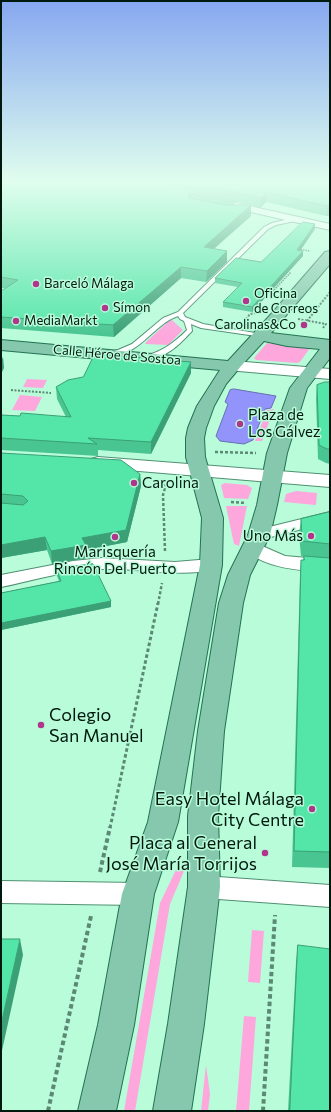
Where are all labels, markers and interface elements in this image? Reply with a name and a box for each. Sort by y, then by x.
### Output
place label: Barceló Málaga [44,276,134,292]
marker: Barceló Málaga [31,279,41,289]
place label: Oficina de Correos [254,286,318,317]
marker: Oficina de Correos [241,296,251,306]
place label: Símon [113,300,151,316]
marker: Símon [100,303,110,313]
place label: MediaMarkt [24,313,98,329]
marker: MediaMarkt [11,316,21,326]
place label: Carolinas&Co [215,317,296,333]
marker: Carolinas&Co [299,320,309,330]
street label: Calle Héroe de Sostoa [52,342,182,368]
place label: Plaza de Los Gálvez [248,406,320,441]
marker: Plaza de Los Gálvez [235,419,245,429]
place label: Carolina [142,474,199,492]
marker: Carolina [129,478,139,488]
place label: Uno Más [243,527,303,545]
marker: Uno Más [306,531,316,541]
marker: Marisquería Rincón Del Puerto [110,532,120,542]
place label: Marisquería Rincón Del Puerto [54,543,176,578]
place label: Colegio San Manuel [49,704,144,746]
marker: Colegio San Manuel [36,720,46,730]
place label: Easy Hotel Málaga City Centre [155,788,304,830]
marker: Easy Hotel Málaga City Centre [307,804,317,814]
place label: Placa al General José María Torrijos [106,832,257,874]
marker: Placa al General José María Torrijos [260,848,270,858]

